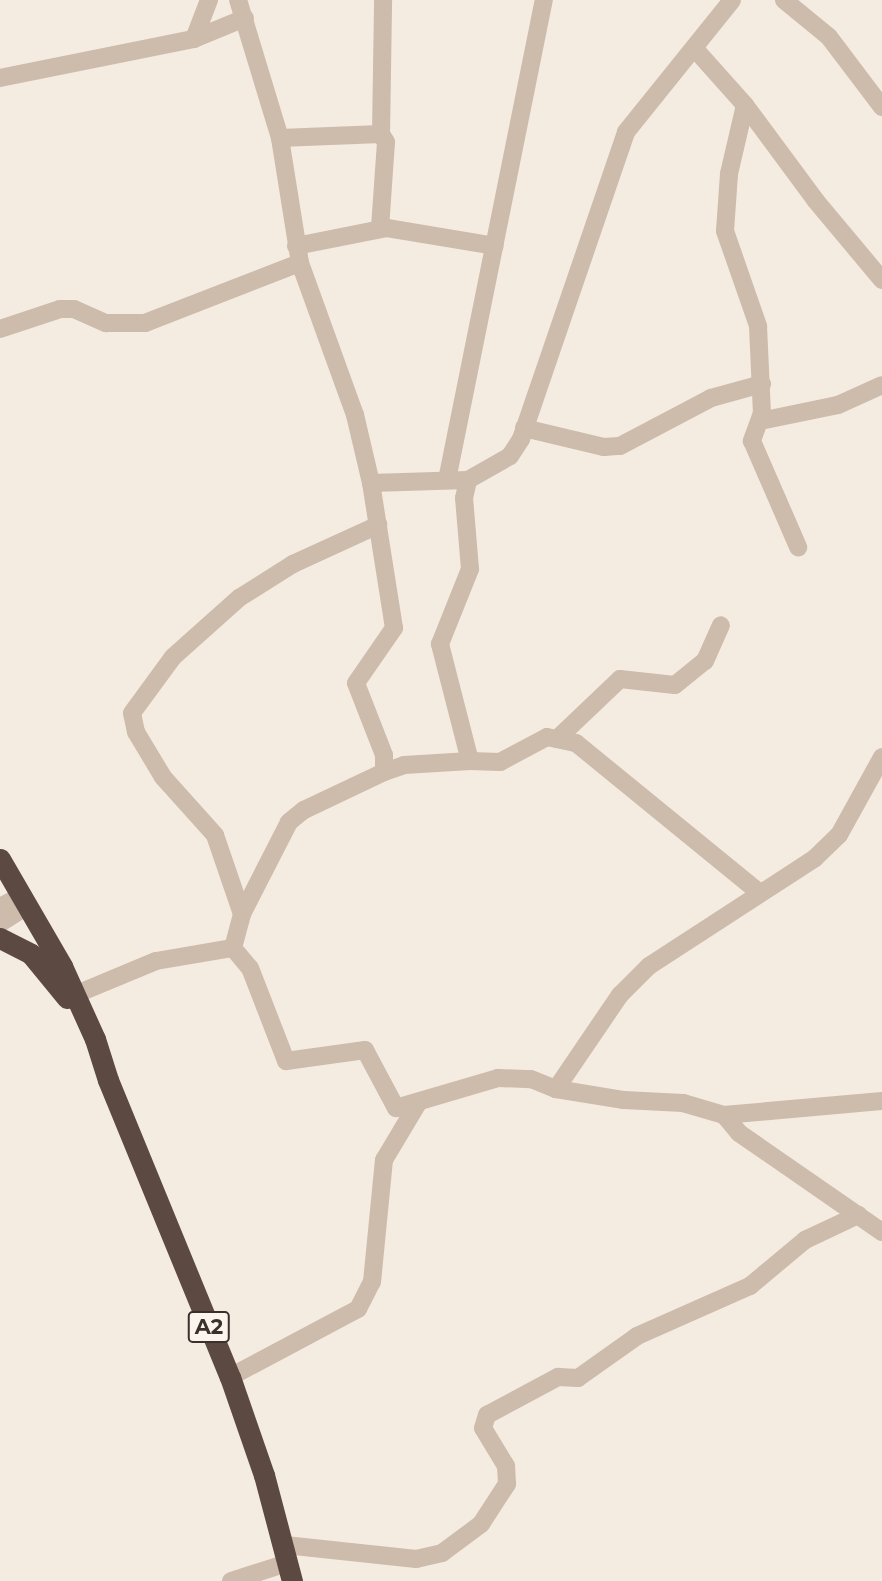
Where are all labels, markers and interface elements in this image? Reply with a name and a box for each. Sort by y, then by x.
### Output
road number: A2 [186,1310,232,1344]

